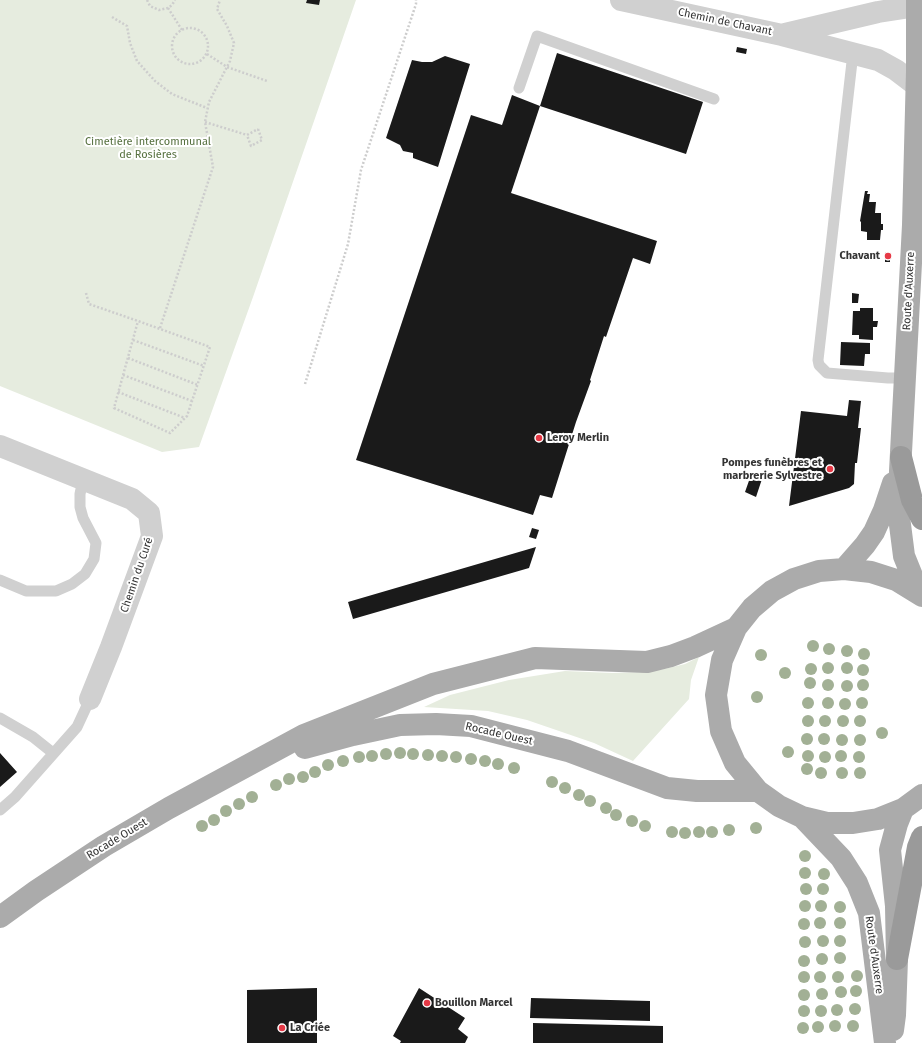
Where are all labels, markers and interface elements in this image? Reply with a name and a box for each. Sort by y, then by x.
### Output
street label: Chemin de Chavant [677,6,773,38]
park label: Cimetière intercommunal de Rosières [85,135,211,161]
place label: Chavant [840,249,880,263]
marker: Chavant [883,251,893,261]
street label: Route d'Auxerre [900,251,918,331]
place label: Leroy Merlin [547,431,609,445]
marker: Leroy Merlin [534,433,544,443]
place label: Pompes funèbres et marbrerie Sylvestre [722,456,822,482]
marker: Pompes funèbres et marbrerie Sylvestre [825,464,835,474]
street label: Chemin du Curé [118,536,156,614]
street label: Rocade Ouest [464,720,534,748]
street label: Rocade Ouest [84,816,150,862]
street label: Route d'Auxerre [862,915,886,995]
place label: Bouillon Marcel [435,996,513,1010]
marker: Bouillon Marcel [422,998,432,1008]
place label: La Criée [290,1021,330,1035]
marker: La Criée [277,1023,287,1033]

